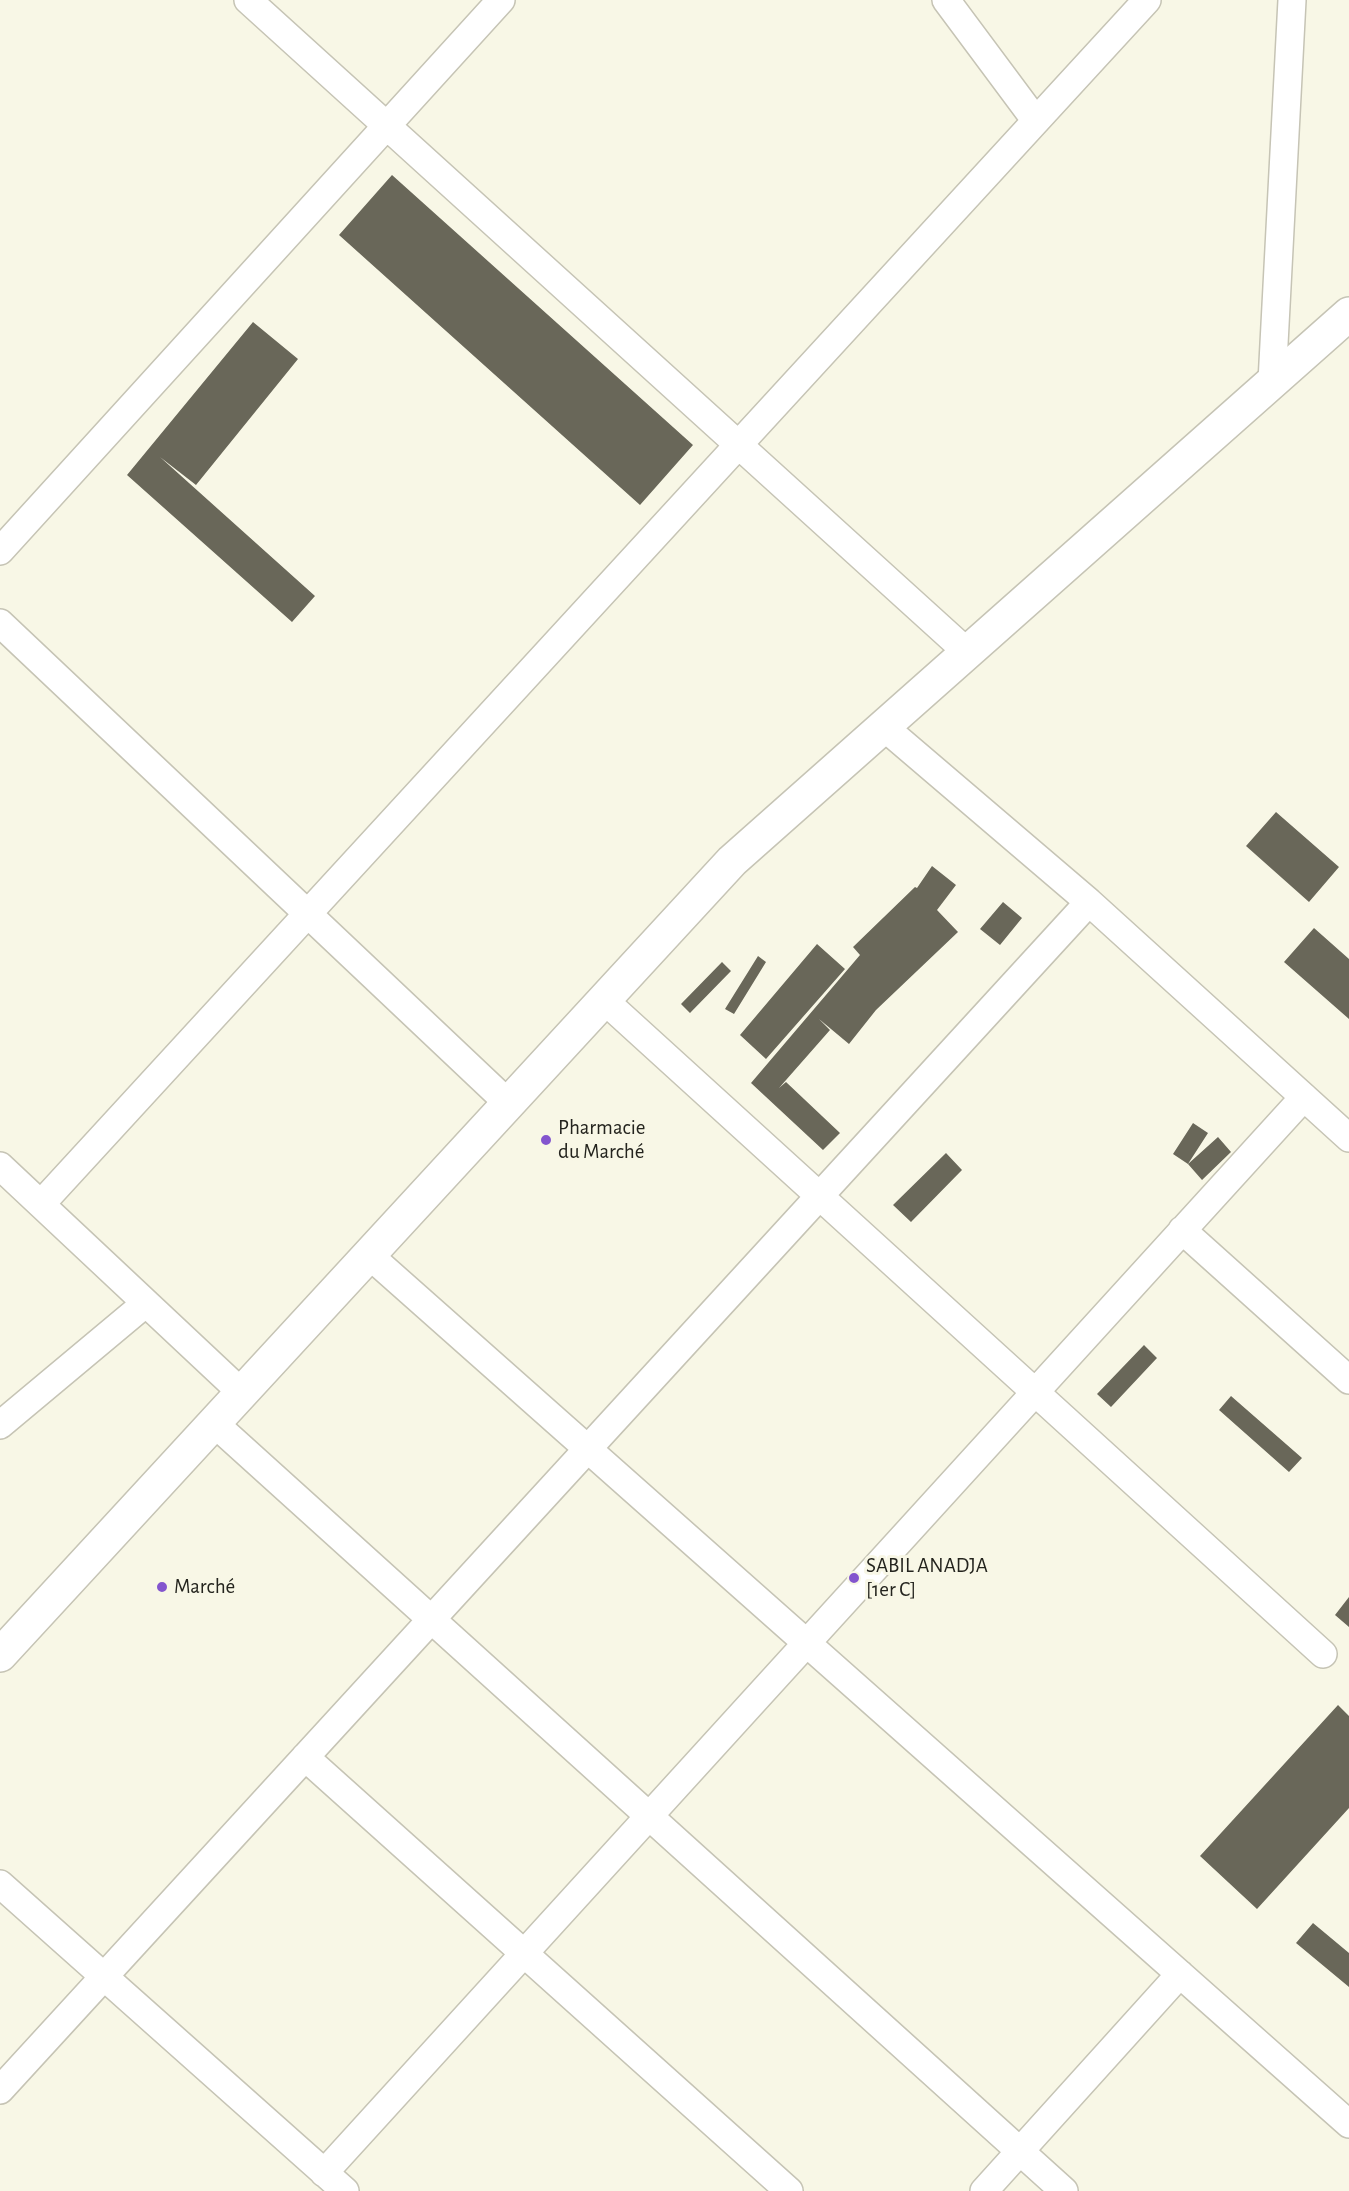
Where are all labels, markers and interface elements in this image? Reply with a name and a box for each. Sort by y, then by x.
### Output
place label: Pharmacie du Marché [558,1115,645,1165]
marker: Pharmacie du Marché [539,1133,553,1147]
place label: SABIL ANADJA [1er C] [866,1553,988,1603]
marker: SABIL ANADJA [1er C] [847,1571,861,1585]
place label: Marché [174,1574,235,1600]
marker: Marché [155,1580,169,1594]

